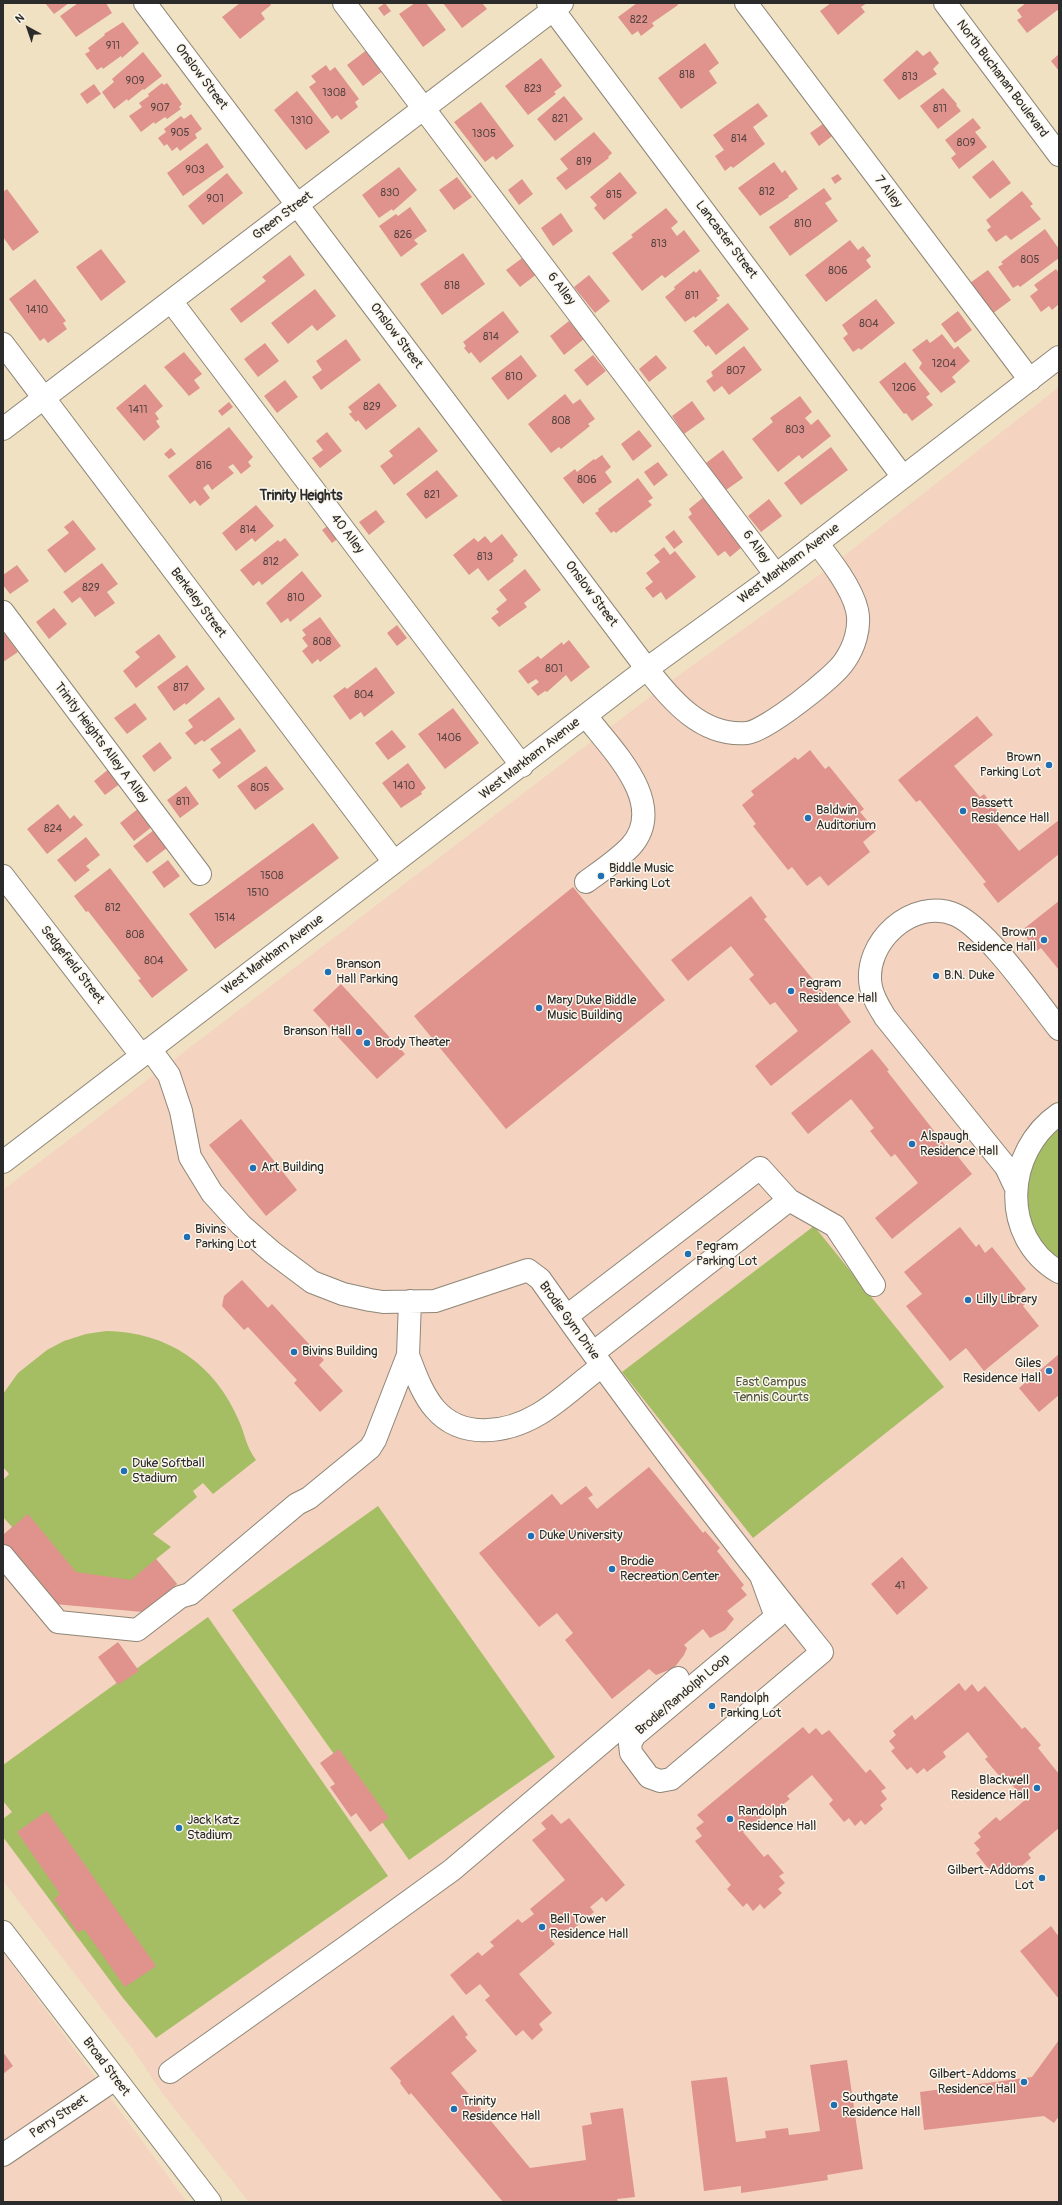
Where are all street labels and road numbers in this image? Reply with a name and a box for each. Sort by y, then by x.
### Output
street label: North Buchanan Boulevard [953,17,1051,141]
street label: Onslow Street [171,41,231,113]
street label: 7 Alley [871,173,905,211]
street label: Green Street [250,188,316,244]
street label: Lancaster Street [692,198,760,282]
street label: 6 Alley [544,270,578,308]
street label: Onslow Street [366,300,426,372]
street label: 40 Alley [327,511,367,557]
street label: West Markham Avenue [735,521,843,607]
street label: 6 Alley [739,527,773,567]
street label: Onslow Street [561,558,621,630]
street label: Berkeley Street [167,565,229,641]
street label: Trinity Heights Alley A Alley [50,680,152,806]
street label: West Markham Avenue [477,715,583,803]
street label: West Markham Avenue [219,912,327,998]
street label: Sedgefield Street [37,923,107,1007]
street label: Brodie Gym Drive [535,1279,603,1363]
street label: Brodie/Randolph Loop [633,1651,733,1739]
street label: Broad Street [79,2035,133,2099]
street label: Perry Street [27,2092,91,2142]

